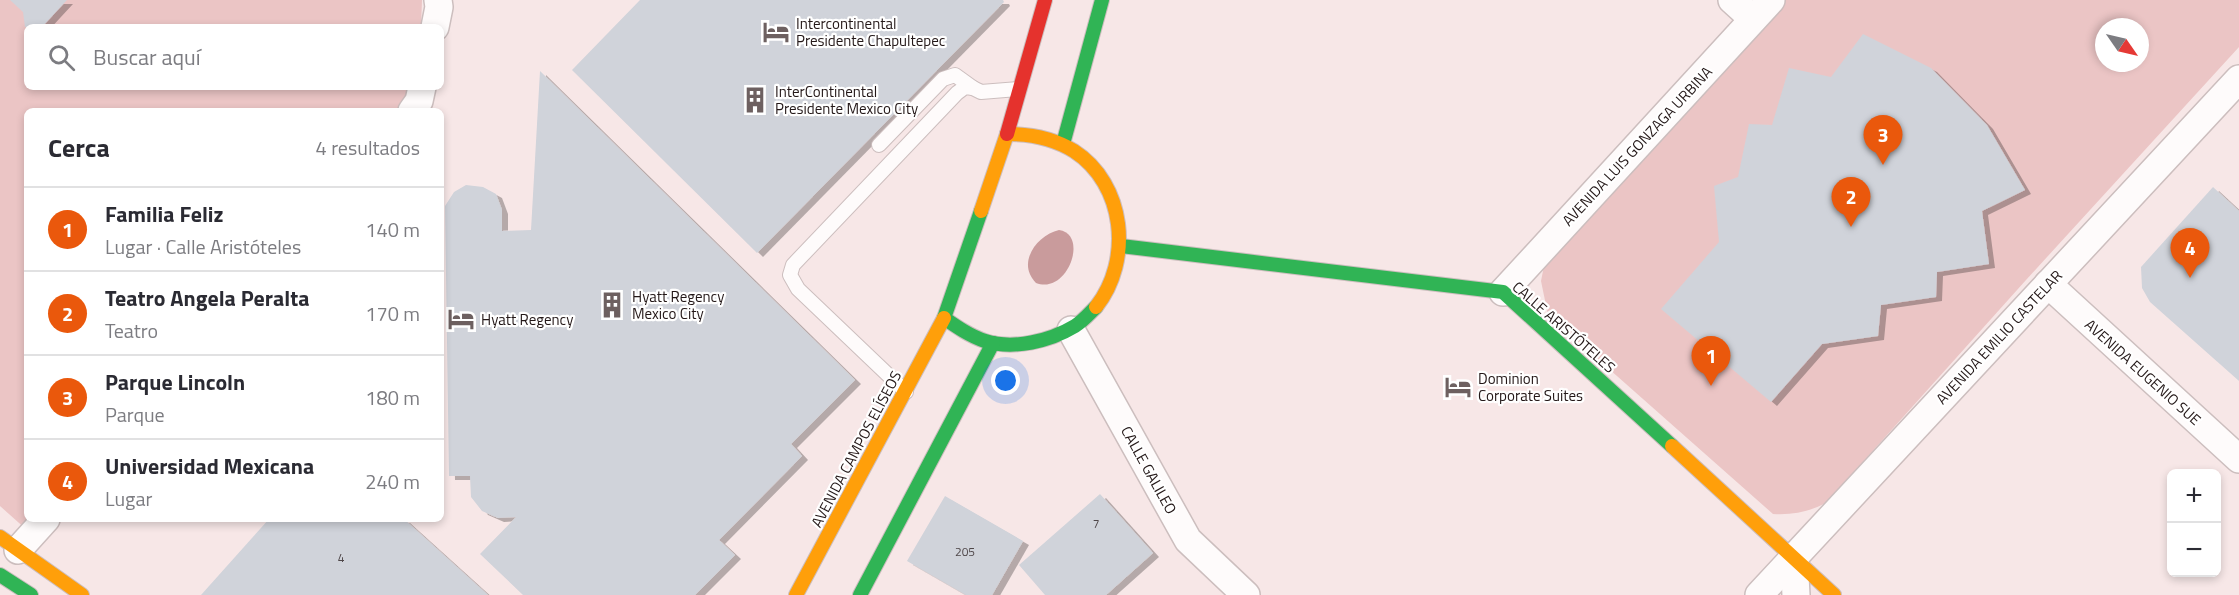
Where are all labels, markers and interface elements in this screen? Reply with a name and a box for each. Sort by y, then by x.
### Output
place label: Intercontinental Presidente Chapultepec [796,12,945,52]
hotel icon: Intercontinental Presidente Chapultepec [761,17,791,47]
north arrow [2095,18,2149,72]
search box [24,24,444,90]
text: Buscar aquí [93,40,201,74]
icon: search [45,41,78,74]
street label: AVENIDA LUIS GONZAGA URBINA [1557,61,1718,231]
place label: InterContinental Presidente Mexico City [775,80,918,120]
building icon: InterContinental Presidente Mexico City [740,85,770,115]
pin: 3 [1864,116,1902,165]
text: Cerca [48,128,110,167]
text: 4 resultados [316,132,420,163]
pin: 2 [1832,178,1870,227]
text: Familia Feliz [105,197,224,231]
text: 1 [62,214,73,245]
text: 140 m [365,214,420,245]
pin: 4 [2170,228,2210,278]
text: Lugar · Calle Aristóteles [105,231,301,262]
street label: AVENIDA EMILIO CASTELAR [1930,265,2068,409]
street label: CALLE ARISTÓTELES [1507,276,1621,378]
text: Teatro Angela Peralta [105,281,309,315]
place label: Hyatt Regency Mexico City [632,285,724,325]
building icon: Hyatt Regency Mexico City [597,290,627,320]
text: 2 [62,298,73,329]
text: 170 m [365,298,420,329]
hotel icon: Hyatt Regency [446,304,476,334]
place label: Hyatt Regency [481,308,573,331]
street label: AVENIDA EUGENIO SUE [2080,313,2206,431]
text: Teatro [105,315,158,346]
pin: 1 [1692,336,1730,386]
text: Parque Lincoln [105,365,245,399]
your location [991,366,1020,395]
street label: AVENIDA CAMPOS ELÍSEOS [805,367,907,531]
place label: Dominion Corporate Suites [1478,367,1583,407]
hotel icon: Dominion Corporate Suites [1443,372,1473,402]
text: 3 [62,382,73,413]
text: 180 m [365,382,420,413]
text: Parque [105,399,165,430]
street label: CALLE GALILEO [1115,422,1183,518]
text: Universidad Mexicana [105,449,314,483]
text: 4 [62,466,73,497]
text: 240 m [365,466,420,497]
map controls [2167,469,2221,577]
button: + [2167,469,2221,523]
text: Lugar [105,483,152,514]
house number: 7 [1093,514,1099,533]
button: − [2167,523,2221,577]
house number: 205 [955,542,975,561]
house number: 4 [338,548,345,567]

